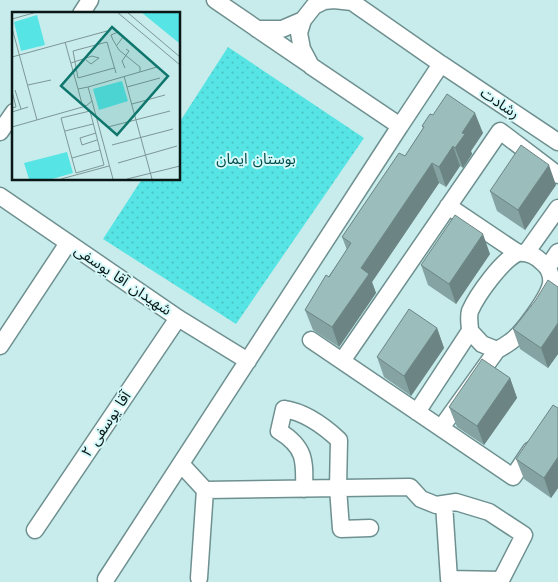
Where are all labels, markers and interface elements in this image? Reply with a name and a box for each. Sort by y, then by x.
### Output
inset map [12,12,180,180]
street label: رشادت [477,83,523,123]
park label: بوستان ایمان [216,150,296,168]
street label: شهیدان آقا یوسفی [71,241,175,319]
street label: آقا یوسفی ۲ [78,387,135,460]

